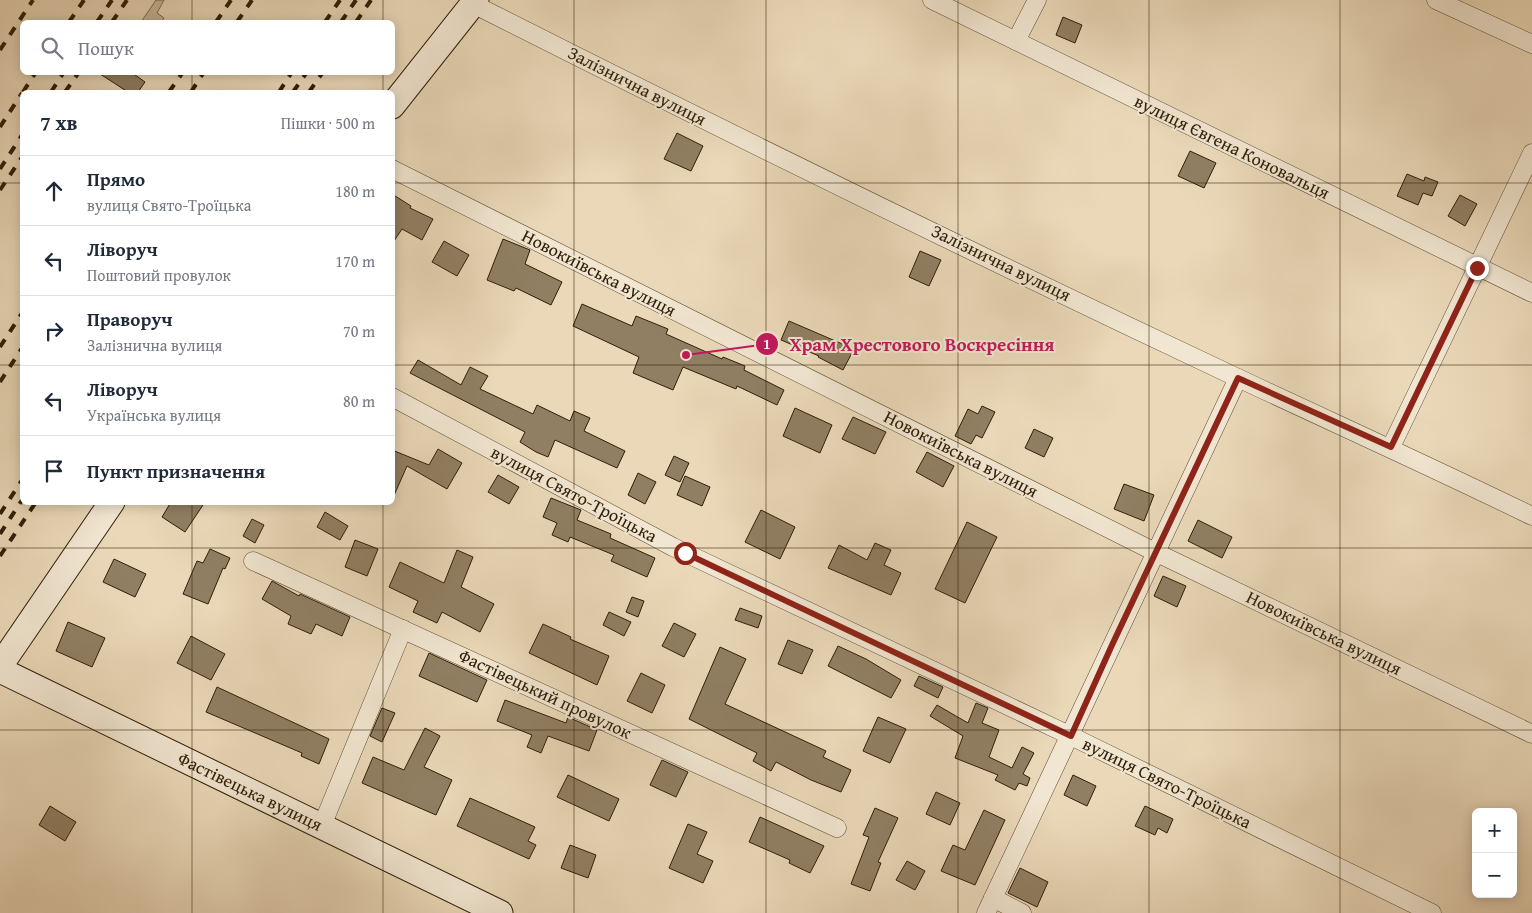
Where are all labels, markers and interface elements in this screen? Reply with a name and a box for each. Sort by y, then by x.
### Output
search box [20,20,395,75]
icon: search [38,34,66,62]
text: Пошук [78,34,134,62]
street label: Залізнична вулиця [563,39,711,132]
street label: вулиця Євгена Коновальця [1130,87,1335,206]
text: 7 хв [40,107,78,138]
text: Пішки · 500 m [281,111,375,135]
text: Прямо [87,165,145,193]
icon: ahead [40,177,68,205]
text: 180 m [335,179,375,203]
text: вулиця Свято-Троїцька [87,193,251,217]
street label: Залізнична вулиця [927,217,1076,308]
street label: Новокиївська вулиця [517,222,681,323]
text: Ліворуч [87,235,158,263]
icon: left [40,247,68,275]
text: 170 m [335,249,375,273]
route end [1466,257,1489,280]
text: Поштовий провулок [87,263,231,287]
text: Праворуч [87,305,172,333]
icon: right [40,317,68,345]
text: 70 m [343,319,375,343]
callout: Храм Хрестового Воскресіння [754,327,1064,361]
text: Храм Хрестового Воскресіння [789,330,1055,358]
text: Залізнична вулиця [87,333,222,357]
text: 1 [763,333,771,354]
text: Ліворуч [87,375,158,403]
icon: left [40,387,68,415]
text: 80 m [343,389,375,413]
text: Українська вулиця [87,403,221,427]
street label: Новокиївська вулиця [879,403,1043,504]
street label: вулиця Свято-Троїцька [486,438,663,549]
icon: arrive [40,457,68,485]
text: Пункт призначення [87,457,265,485]
route start [674,542,697,565]
street label: Новокиївська вулиця [1242,583,1406,682]
street label: Фастівецький провулок [454,642,637,746]
street label: вулиця Свято-Троїцька [1078,730,1257,835]
street label: Фастівецька вулиця [173,744,327,838]
map controls [1472,808,1517,898]
button: + [1472,808,1517,853]
button: − [1472,853,1517,898]

